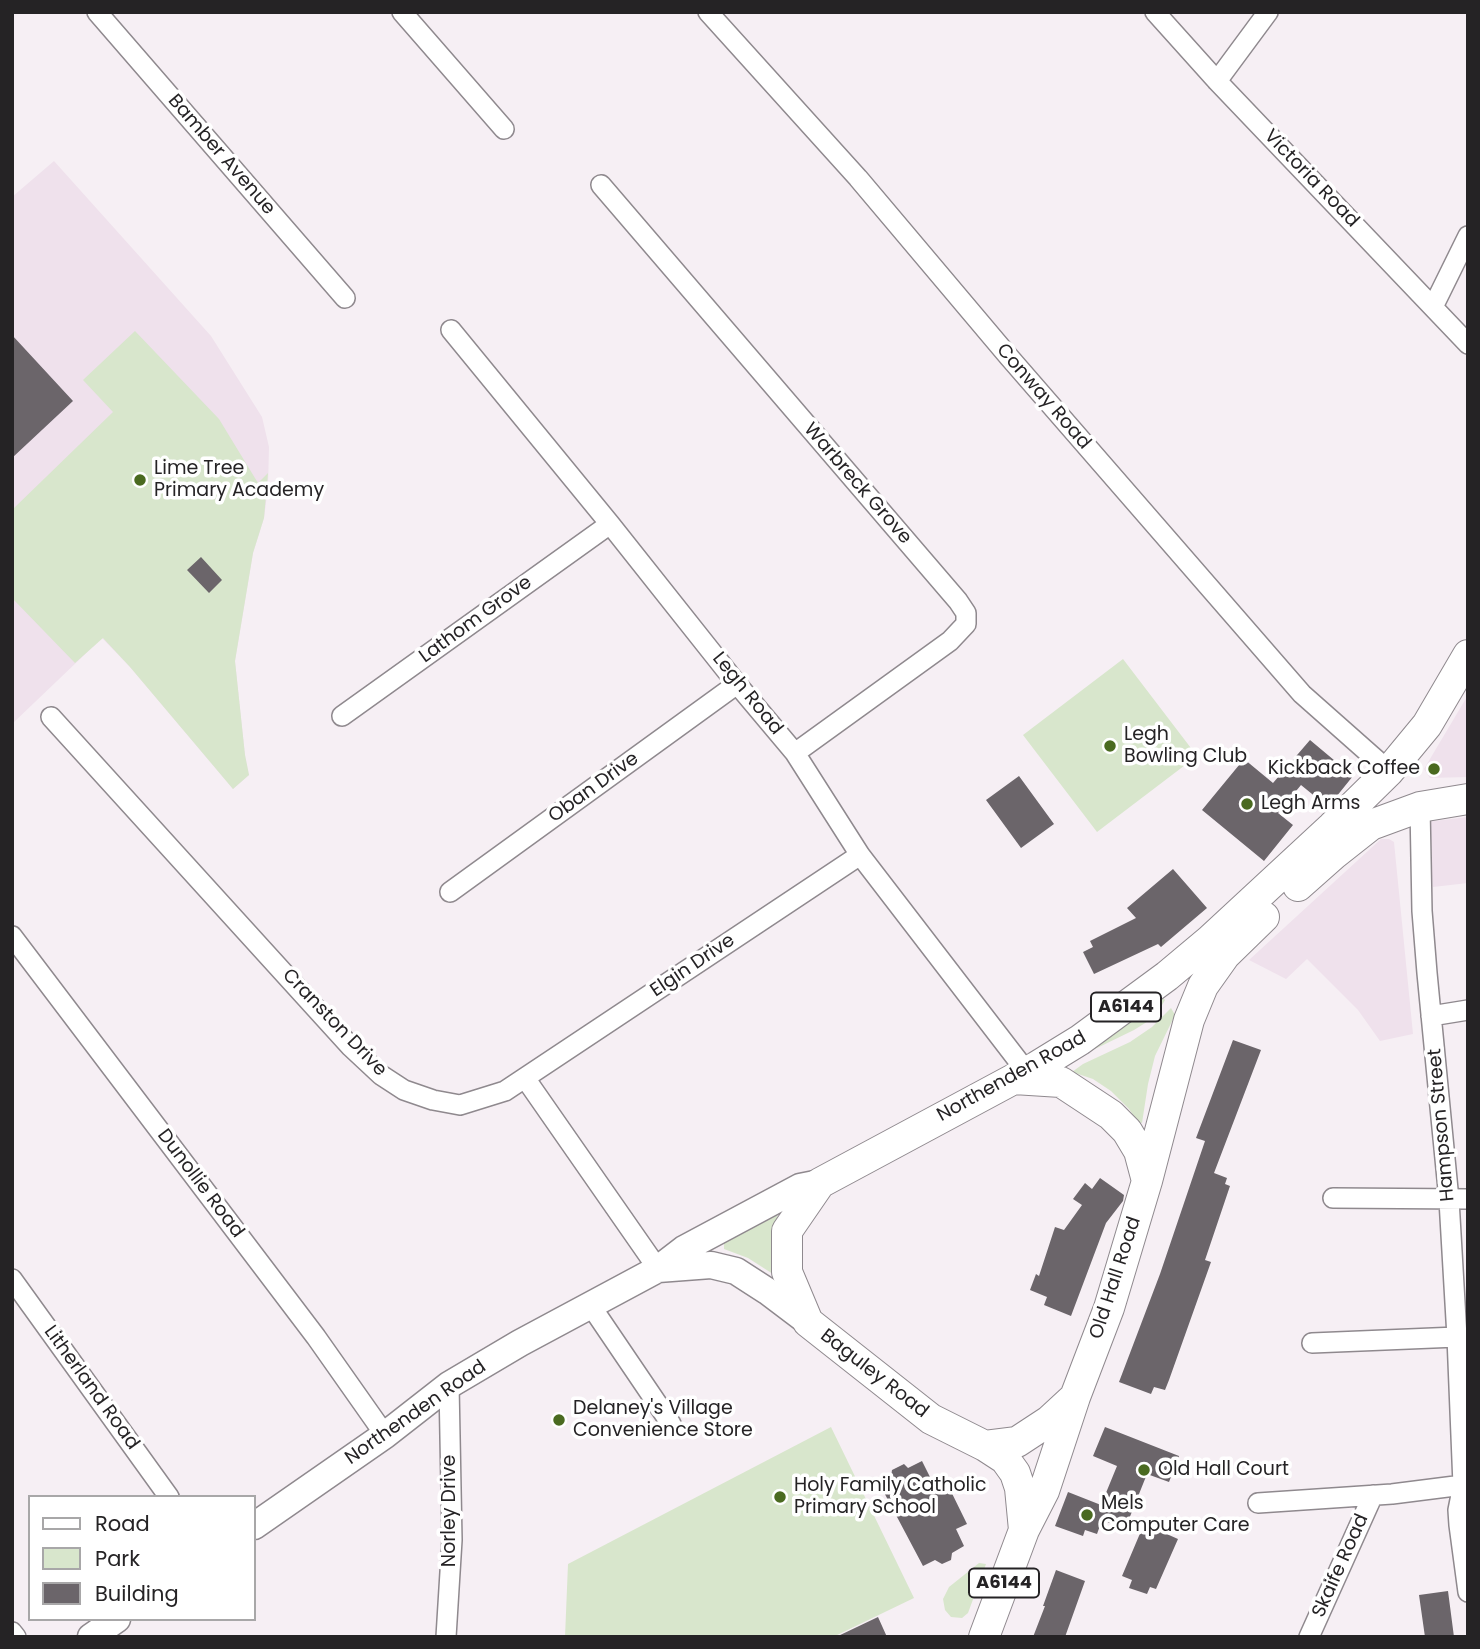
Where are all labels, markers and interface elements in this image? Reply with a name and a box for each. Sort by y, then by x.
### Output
street label: Bamber Avenue [162,90,280,220]
street label: Victoria Road [1259,125,1363,233]
street label: Conway Road [991,339,1095,455]
street label: Warbreck Grove [798,419,916,549]
place label: Lime Tree Primary Academy [154,458,324,502]
marker: Lime Tree Primary Academy [132,472,148,488]
street label: Lathom Grove [415,572,537,668]
street label: Legh Road [707,648,787,740]
place label: Legh Bowling Club [1124,724,1247,768]
marker: Legh Bowling Club [1102,738,1118,754]
street label: Oban Drive [545,748,643,828]
place label: Kickback Coffee [1268,758,1420,780]
marker: Kickback Coffee [1426,761,1442,777]
place label: Legh Arms [1261,793,1360,815]
marker: Legh Arms [1239,796,1255,812]
street label: Elgin Drive [646,929,740,1003]
street label: Cranston Drive [277,965,391,1081]
road number: A6144 [1091,992,1161,1022]
street label: Northenden Road [933,1027,1091,1127]
street label: Hampson Street [1424,1048,1460,1202]
street label: Dunollie Road [152,1125,248,1243]
street label: Old Hall Road [1085,1214,1147,1342]
street label: Litherland Road [38,1322,144,1454]
street label: Baguley Road [815,1325,933,1423]
street label: Northenden Road [341,1356,491,1470]
place label: Delaney's Village Convenience Store [573,1398,753,1442]
marker: Delaney's Village Convenience Store [551,1412,567,1428]
street label: Norley Drive [439,1455,461,1567]
place label: Old Hall Court [1158,1459,1289,1481]
marker: Old Hall Court [1136,1462,1152,1478]
place label: Holy Family Catholic Primary School [794,1475,986,1519]
marker: Holy Family Catholic Primary School [772,1489,788,1505]
place label: Mels Computer Care [1101,1493,1250,1537]
legend [28,1495,256,1621]
marker: Mels Computer Care [1079,1507,1095,1523]
text: Road [95,1509,150,1538]
street label: Skaife Road [1308,1511,1374,1621]
text: Park [95,1544,140,1573]
road number: A6144 [969,1568,1039,1598]
text: Building [95,1579,179,1608]

